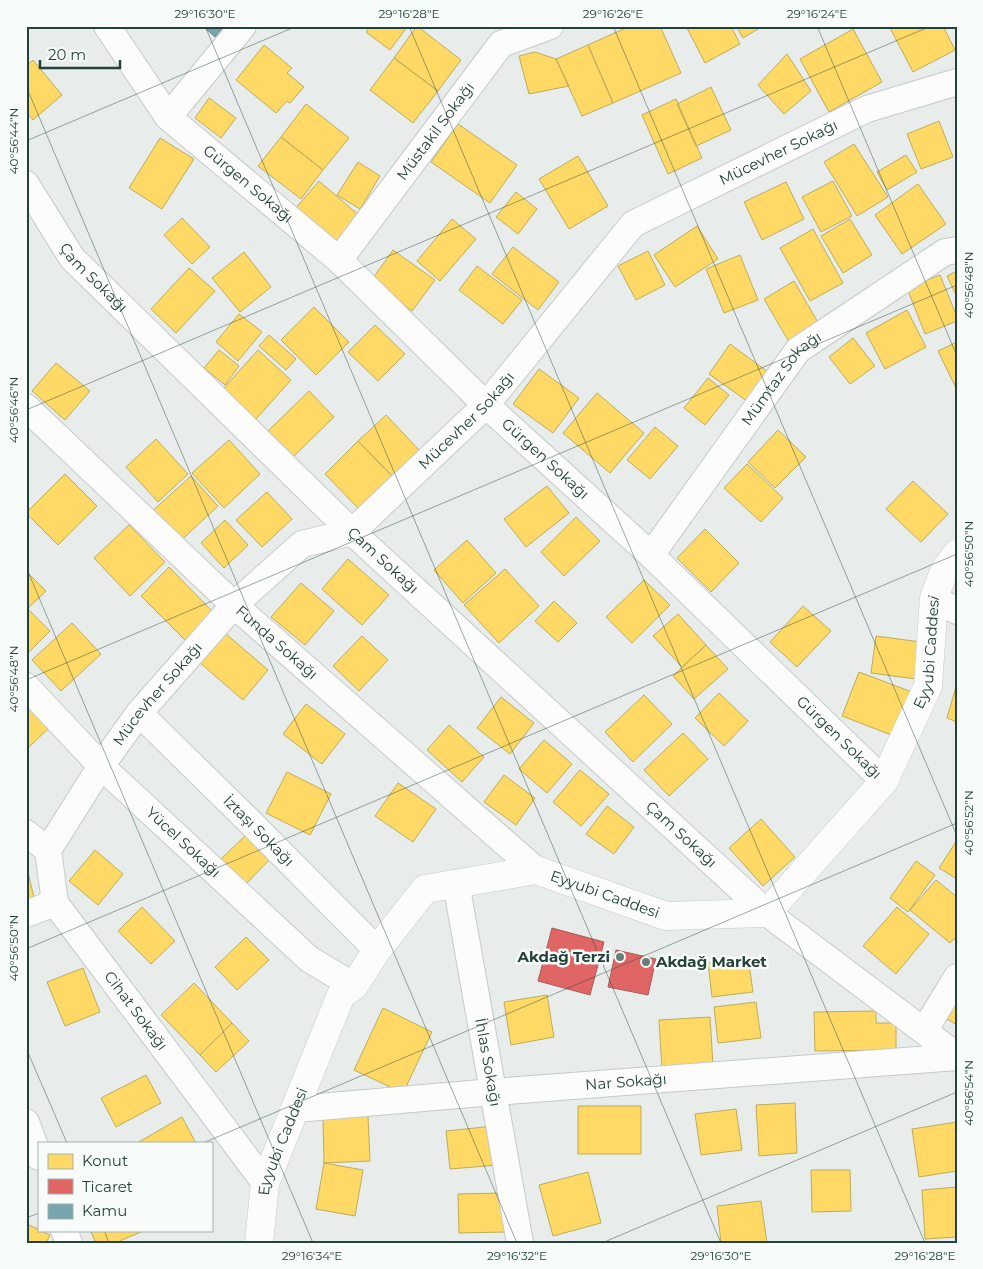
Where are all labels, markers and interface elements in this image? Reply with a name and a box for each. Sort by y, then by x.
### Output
text: 29°16'30"E [174,6,236,21]
text: 29°16'28"E [379,6,439,21]
text: 29°16'26"E [583,6,643,21]
text: 29°16'24"E [787,6,847,21]
scale bar [40,38,120,70]
text: 20 m [48,45,86,64]
street label: Müstakil Sokağı [392,78,478,184]
text: 40°56'44"N [6,108,21,174]
street label: Mücevher Sokağı [716,115,841,189]
street label: Gürgen Sokağı [200,141,297,227]
street label: Çam Sokağı [56,239,132,316]
text: 40°56'48"N [961,252,976,318]
street label: Mümtaz Sokağı [737,327,825,429]
street label: Mücevher Sokağı [414,368,518,473]
text: 40°56'46"N [6,377,21,443]
street label: Gürgen Sokağı [498,414,593,503]
text: 40°56'50"N [961,521,976,587]
street label: Çam Sokağı [344,523,423,598]
street label: Eyyubi Caddesi [909,592,943,712]
street label: Funda Sokağı [232,601,322,683]
street label: Mücevher Sokağı [109,638,206,749]
text: 40°56'48"N [6,646,21,712]
street label: Gürgen Sokağı [793,691,886,783]
text: 40°56'52"N [961,790,976,856]
street label: İztaşı Sokağı [219,791,299,870]
street label: Çam Sokağı [642,797,721,871]
street label: Yücel Sokağı [142,803,225,881]
street label: Eyyubi Caddesi [548,866,662,922]
text: 40°56'50"N [6,915,21,981]
place label: Akdağ Terzi [517,947,610,966]
marker: Akdağ Terzi [614,951,626,963]
place label: Akdağ Market [655,952,767,971]
marker: Akdağ Market [640,956,652,968]
street label: Cihat Sokağı [100,967,172,1054]
street label: İhlas Sokağı [471,1016,506,1108]
text: 40°56'54"N [961,1060,976,1126]
street label: Nar Sokağı [584,1069,667,1094]
street label: Eyyubi Caddesi [254,1085,312,1196]
legend [38,1142,212,1232]
text: Konut [82,1151,128,1170]
text: Ticaret [82,1177,133,1196]
text: Kamu [82,1201,127,1220]
text: 29°16'34"E [282,1248,342,1263]
text: 29°16'32"E [487,1248,547,1263]
text: 29°16'30"E [690,1248,752,1263]
text: 29°16'28"E [895,1248,955,1263]

